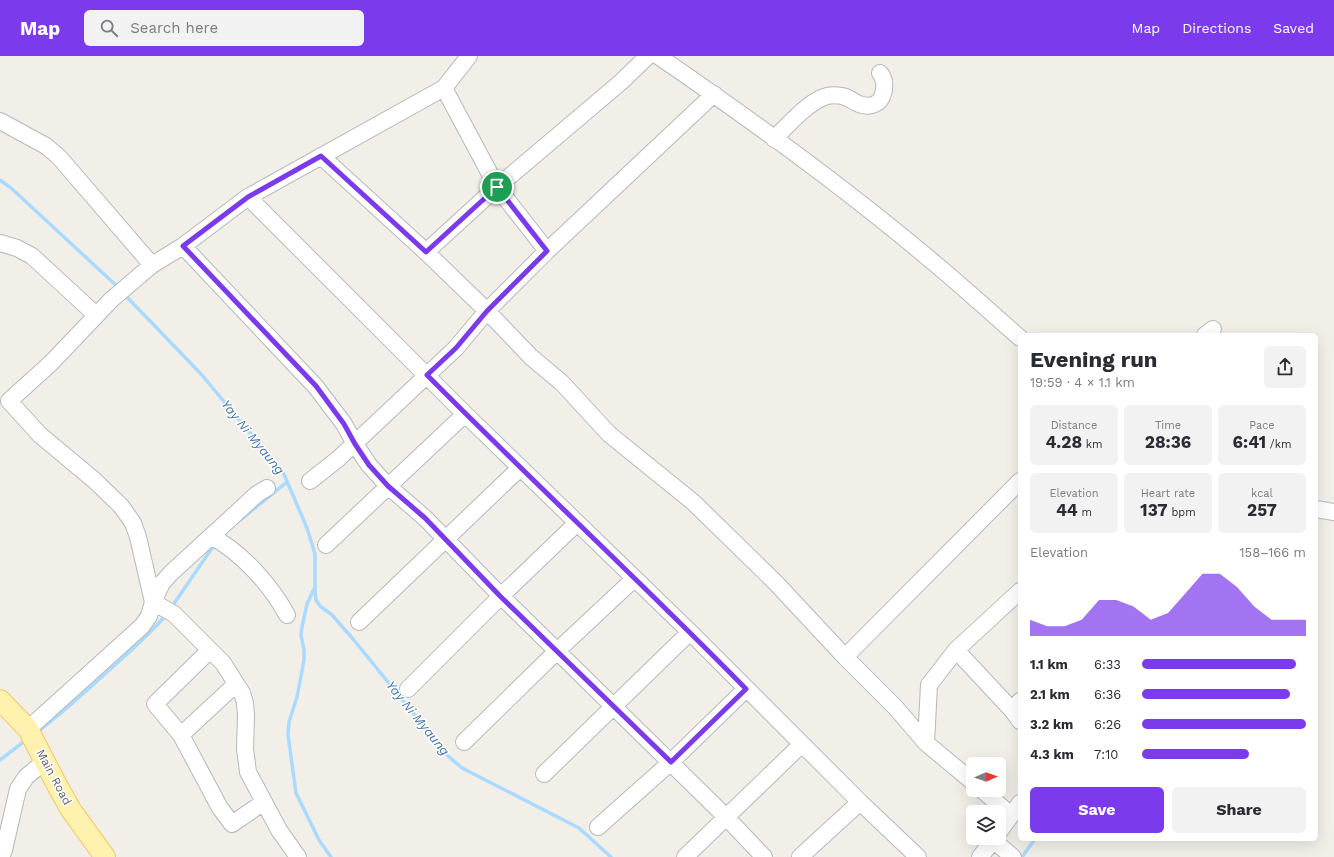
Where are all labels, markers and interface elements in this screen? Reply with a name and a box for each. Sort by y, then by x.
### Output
search box [84,10,364,46]
text: Map [20,17,60,40]
icon: search [98,17,120,39]
text: Search here [130,19,218,37]
text: Map [1132,20,1160,36]
text: Directions [1182,20,1251,36]
text: Saved [1273,20,1314,36]
pin [480,170,514,204]
icon: arrive [486,176,508,198]
button: share [1264,346,1306,388]
text: Evening run [1030,347,1158,372]
text: 19:59 · 4 × 1.1 km [1030,375,1135,390]
water label: Yay Ni Myaung [218,397,288,477]
text: Distance [1051,419,1097,432]
text: Time [1155,419,1181,432]
text: Pace [1249,419,1275,432]
text: 4.28 [1045,432,1082,452]
text: 28:36 [1145,432,1191,452]
text: 6:41 [1233,432,1266,452]
text: km [1082,438,1103,451]
text: /km [1266,438,1291,451]
text: Elevation [1049,487,1099,500]
text: Heart rate [1141,487,1195,500]
text: kcal [1251,487,1273,500]
text: 44 [1056,500,1078,520]
text: 137 [1140,500,1168,520]
text: 257 [1247,500,1277,520]
text: m [1078,506,1092,519]
text: bpm [1168,506,1196,519]
text: Elevation [1030,545,1088,560]
text: 158–166 m [1240,545,1306,560]
text: 1.1 km [1030,657,1068,672]
text: 6:33 [1094,657,1121,672]
water label: Yay Ni Myaung [383,678,453,758]
text: 2.1 km [1030,687,1070,702]
text: 6:36 [1094,687,1121,702]
text: 3.2 km [1030,717,1073,732]
text: 6:26 [1094,717,1121,732]
street label: Main Road [34,747,74,807]
text: 4.3 km [1030,747,1074,762]
text: 7:10 [1094,747,1118,762]
north arrow [966,757,1006,797]
map controls [966,757,1006,845]
button: Save [1030,787,1164,833]
button: Share [1172,787,1306,833]
button: layers [966,805,1006,845]

